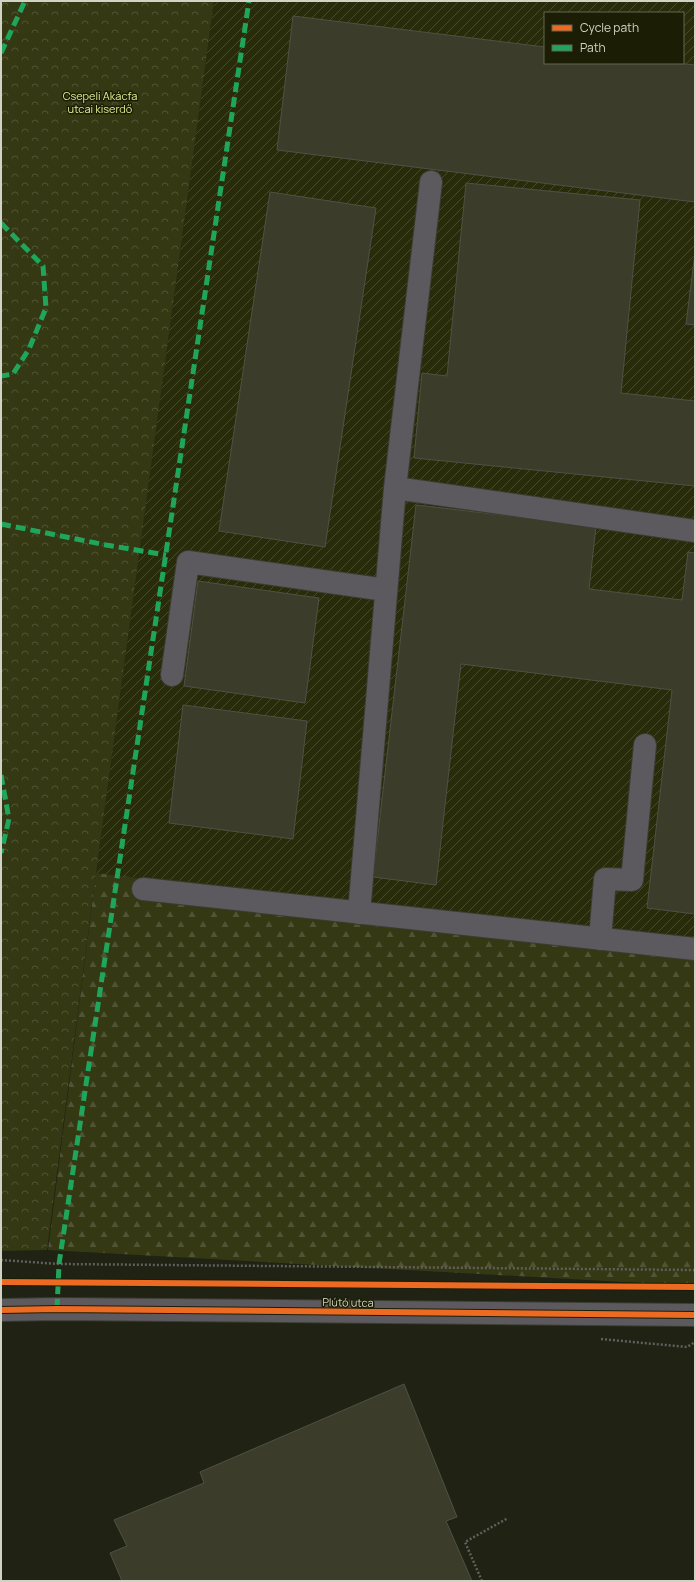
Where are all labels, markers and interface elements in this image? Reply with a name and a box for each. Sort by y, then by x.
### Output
legend [544,12,684,64]
text: Cycle path [580,19,639,36]
text: Path [580,39,606,56]
park label: Csepeli Akácfa utcai kiserdő [63,88,137,116]
street label: Plútó utca [322,1294,374,1310]

